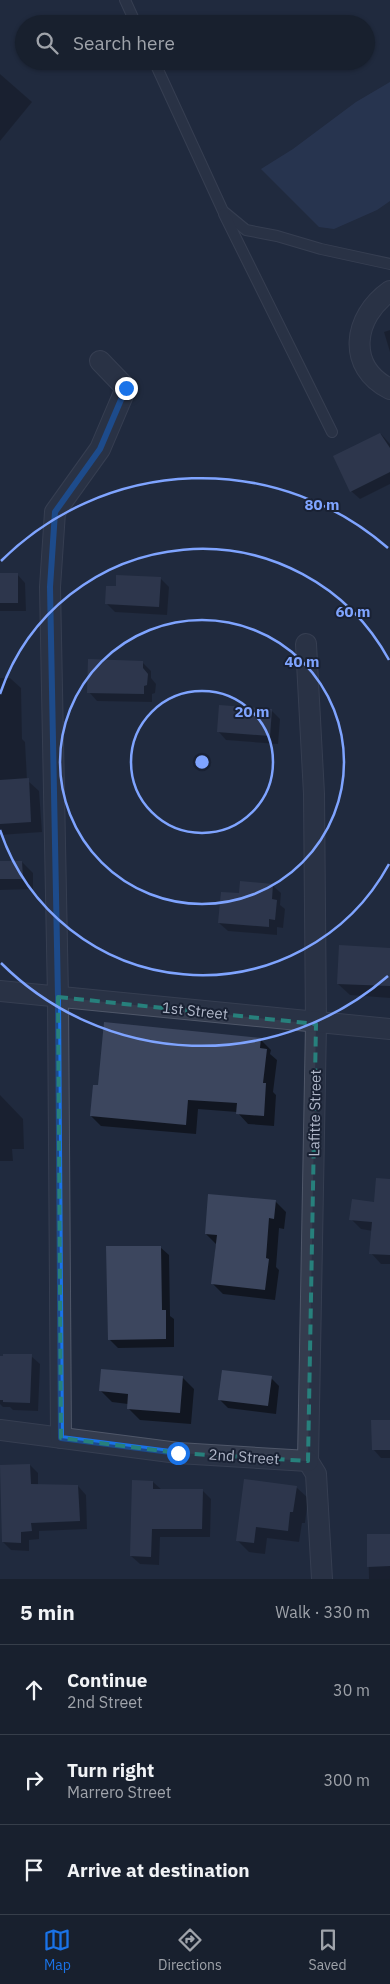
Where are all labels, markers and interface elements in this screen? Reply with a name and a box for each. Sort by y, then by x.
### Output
search box [15,15,375,70]
icon: search [33,29,61,57]
text: Search here [73,31,175,55]
route end [115,377,138,400]
text: 80 m [305,495,339,514]
text: 60 m [336,602,370,621]
text: 40 m [285,652,319,671]
text: 20 m [235,702,269,721]
centre of rings [193,753,211,771]
street label: 1st Street [161,998,229,1023]
street label: Lafitte Street [304,1069,325,1157]
route start [167,1442,190,1465]
street label: 2nd Street [208,1445,280,1468]
text: 5 min [20,1598,75,1626]
text: Walk · 330 m [275,1602,370,1622]
text: Continue [67,1668,147,1692]
icon: ahead [20,1676,48,1704]
text: 30 m [333,1680,370,1700]
text: 2nd Street [67,1692,143,1712]
text: Turn right [67,1758,154,1782]
icon: right [20,1766,48,1794]
text: 300 m [323,1770,370,1790]
text: Marrero Street [67,1782,171,1802]
icon: arrive [20,1856,48,1884]
text: Arrive at destination [67,1858,250,1882]
tab: Map [43,1926,71,1974]
tab: Directions [158,1926,222,1974]
tab: Saved [309,1926,347,1974]

